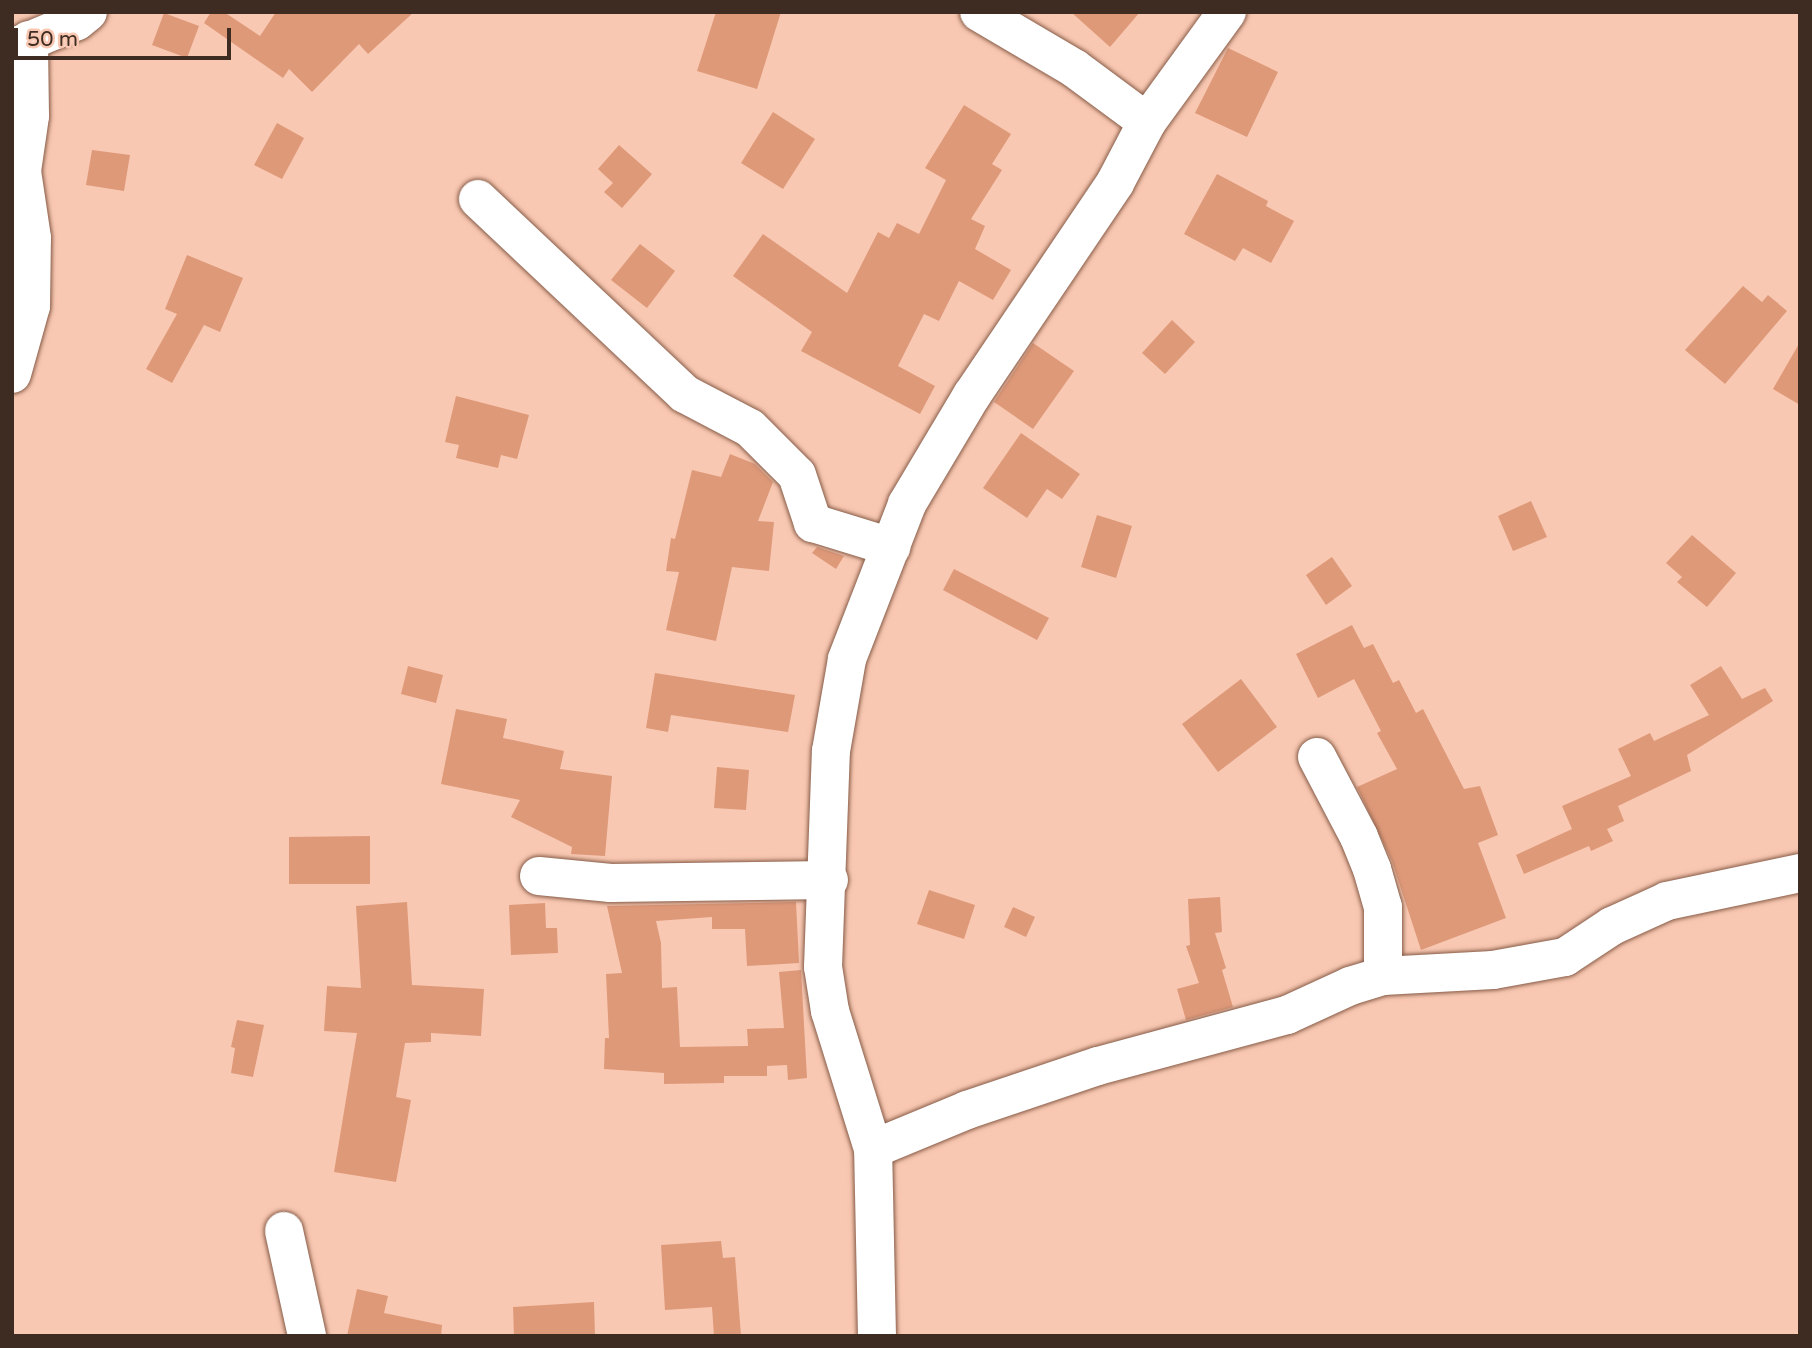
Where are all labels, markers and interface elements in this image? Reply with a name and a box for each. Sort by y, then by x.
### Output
scale bar [18,14,234,58]
text: 50 m [27,27,78,52]

